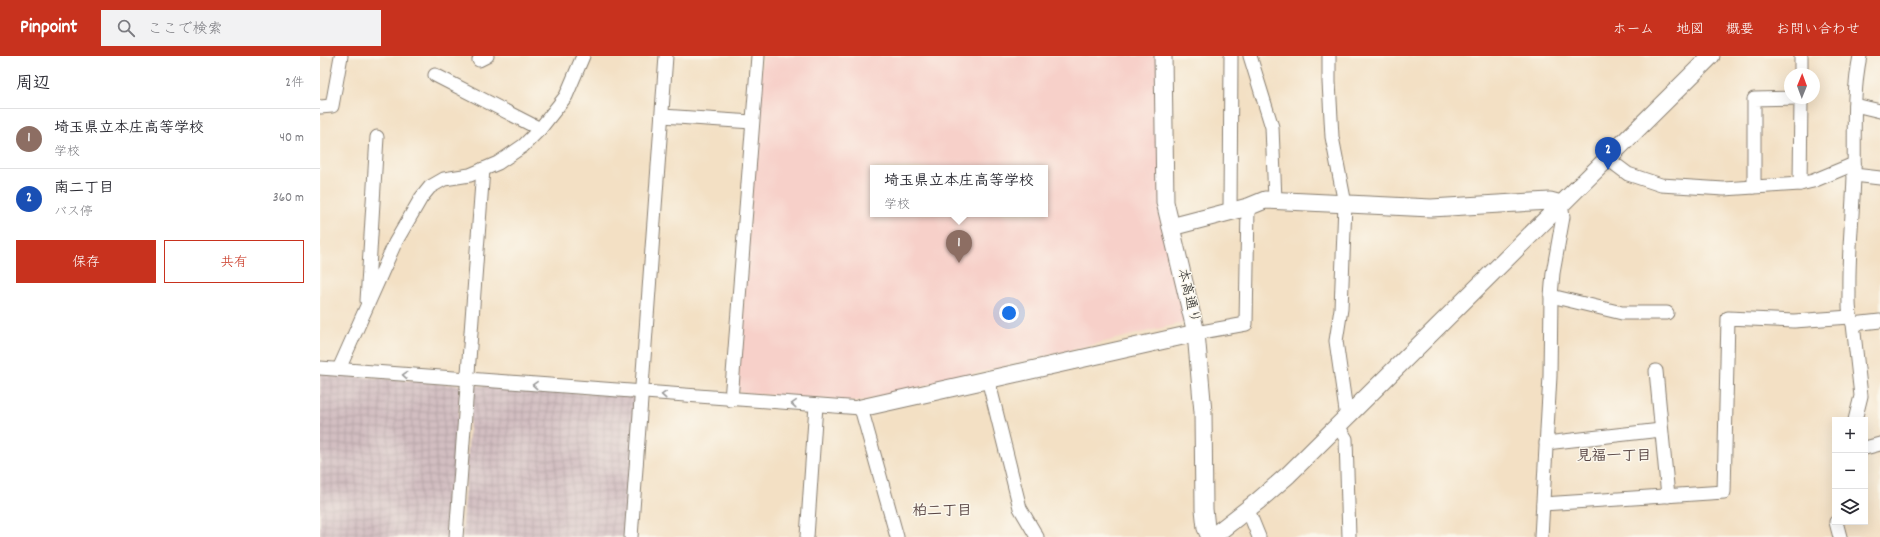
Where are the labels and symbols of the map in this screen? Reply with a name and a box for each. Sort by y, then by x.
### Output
north arrow [1784,68,1820,104]
pin: 2 [1595,137,1621,170]
pin: 1 [946,230,972,263]
street label: 本高通り [1172,266,1204,326]
your location [999,303,1019,323]
one-way arrow [402,370,408,379]
one-way arrow [532,380,538,389]
one-way arrow [661,390,667,399]
one-way arrow [791,399,797,408]
district label: 見福一丁目 [1576,446,1652,468]
district label: 柏二丁目 [912,501,972,523]

